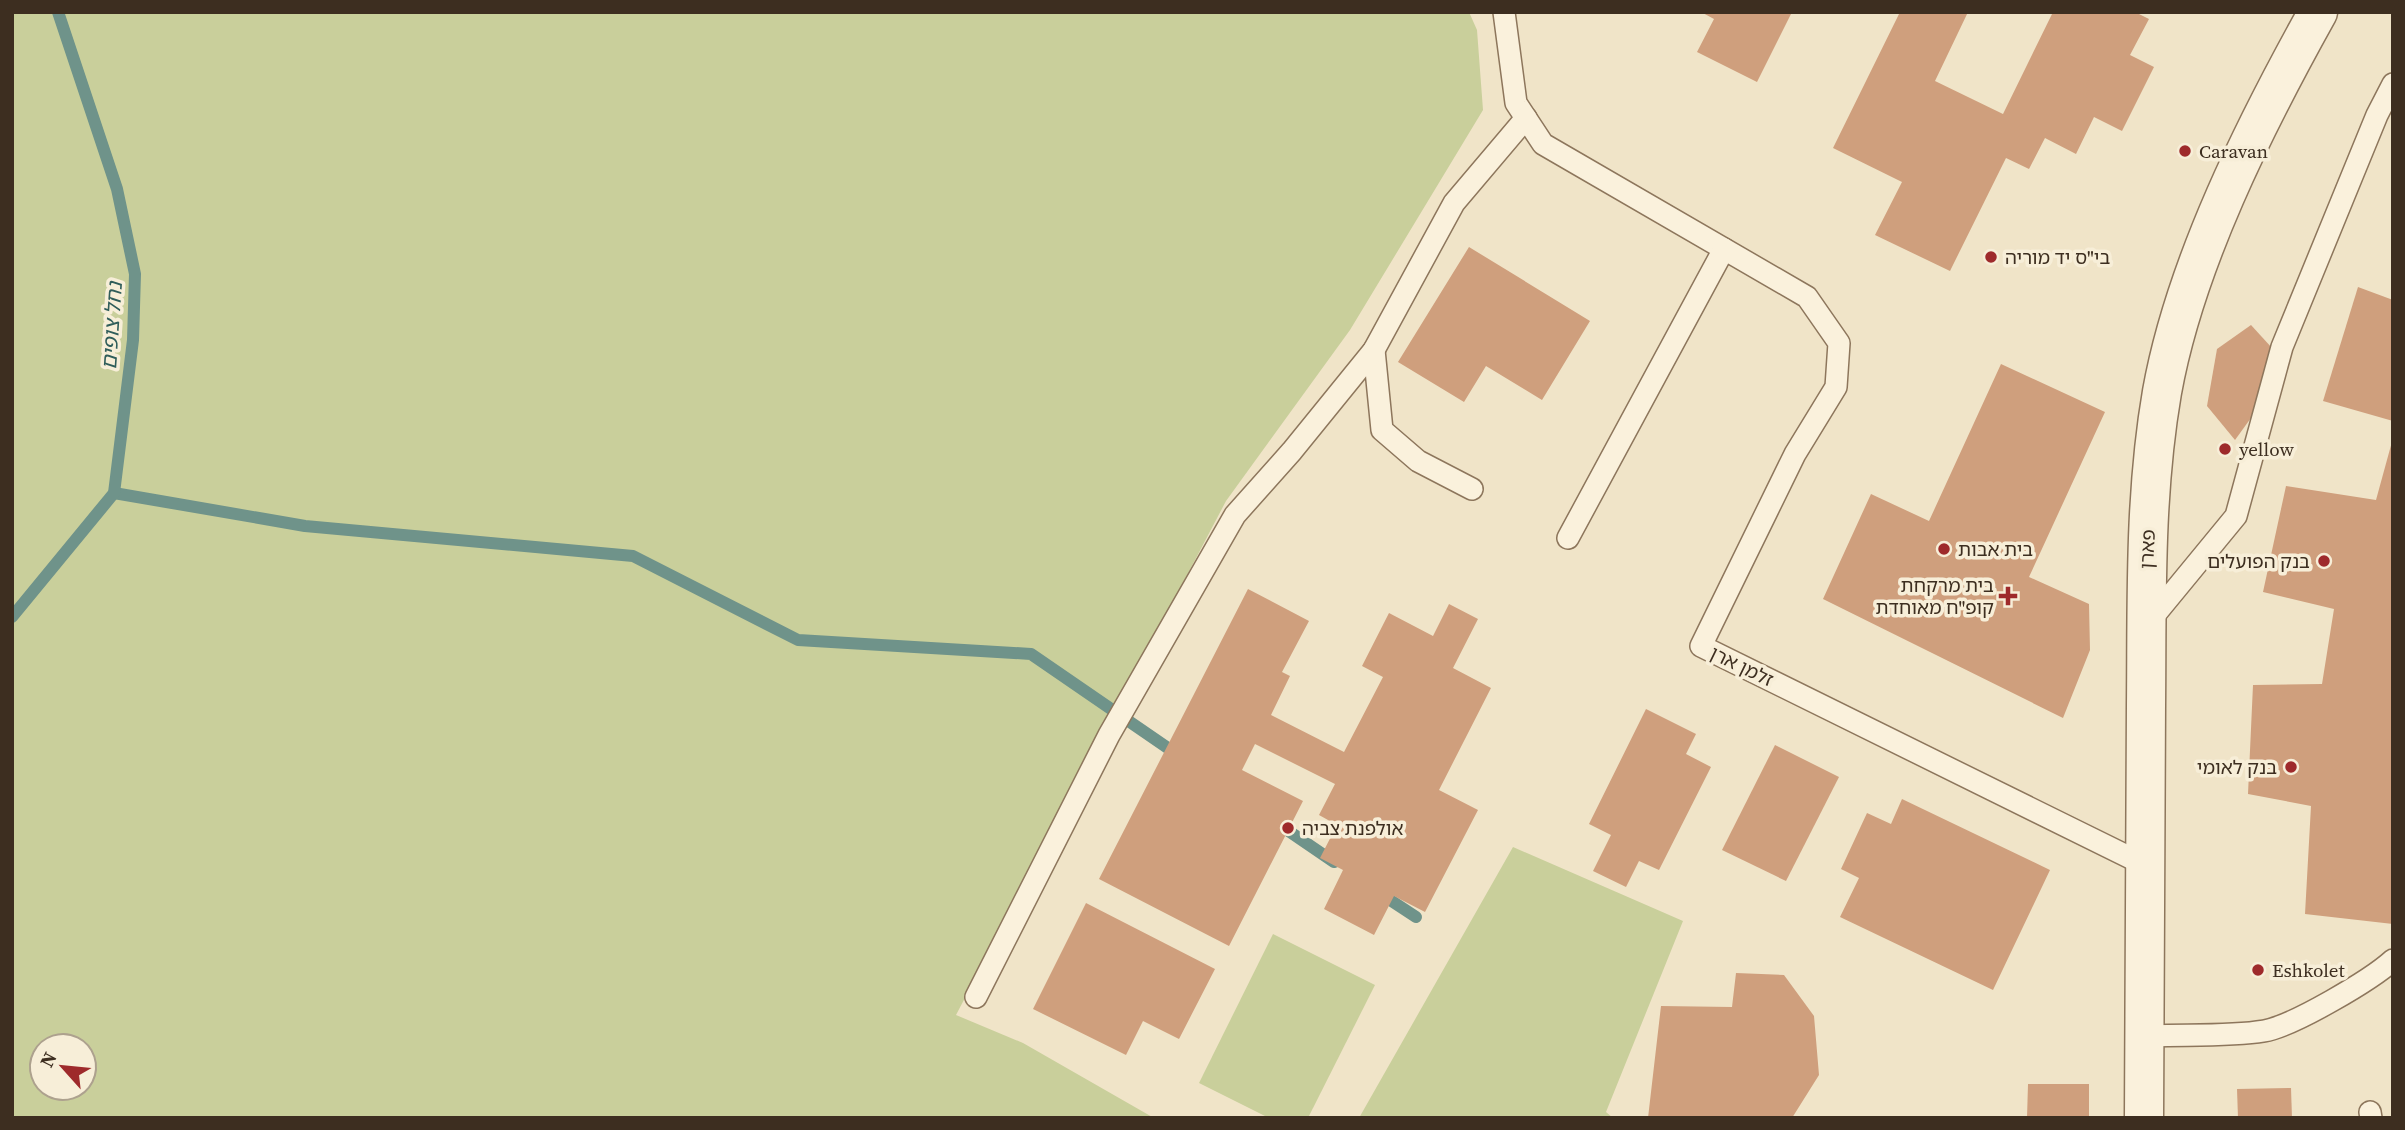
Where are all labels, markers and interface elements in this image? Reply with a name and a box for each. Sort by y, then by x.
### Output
place label: Caravan [2199,138,2268,164]
marker: Caravan [2177,143,2193,159]
place label: בי"ס יד מוריה [2005,244,2110,270]
marker: בי"ס יד מוריה [1983,249,1999,265]
water label: נחל צופים [94,279,129,371]
place label: yellow [2239,436,2295,462]
marker: yellow [2217,441,2233,457]
street label: פארן [2133,529,2161,569]
place label: בית אבות [1958,536,2033,562]
marker: בית אבות [1936,541,1952,557]
place label: בנק הפועלים [2207,548,2310,574]
marker: בנק הפועלים [2316,553,2332,569]
place label: בית מרקחת קופ"ח מאוחדת [1875,572,1994,620]
marker: בית מרקחת קופ"ח מאוחדת [2000,588,2016,604]
street label: זלמן ארן [1706,639,1778,693]
place label: בנק לאומי [2197,754,2277,780]
marker: בנק לאומי [2283,759,2299,775]
place label: אולפנת צביה [1302,815,1404,841]
marker: אולפנת צביה [1280,820,1296,836]
place label: Eshkolet [2272,957,2346,983]
marker: Eshkolet [2250,962,2266,978]
north arrow [28,1032,98,1102]
text: N [33,1047,63,1071]

